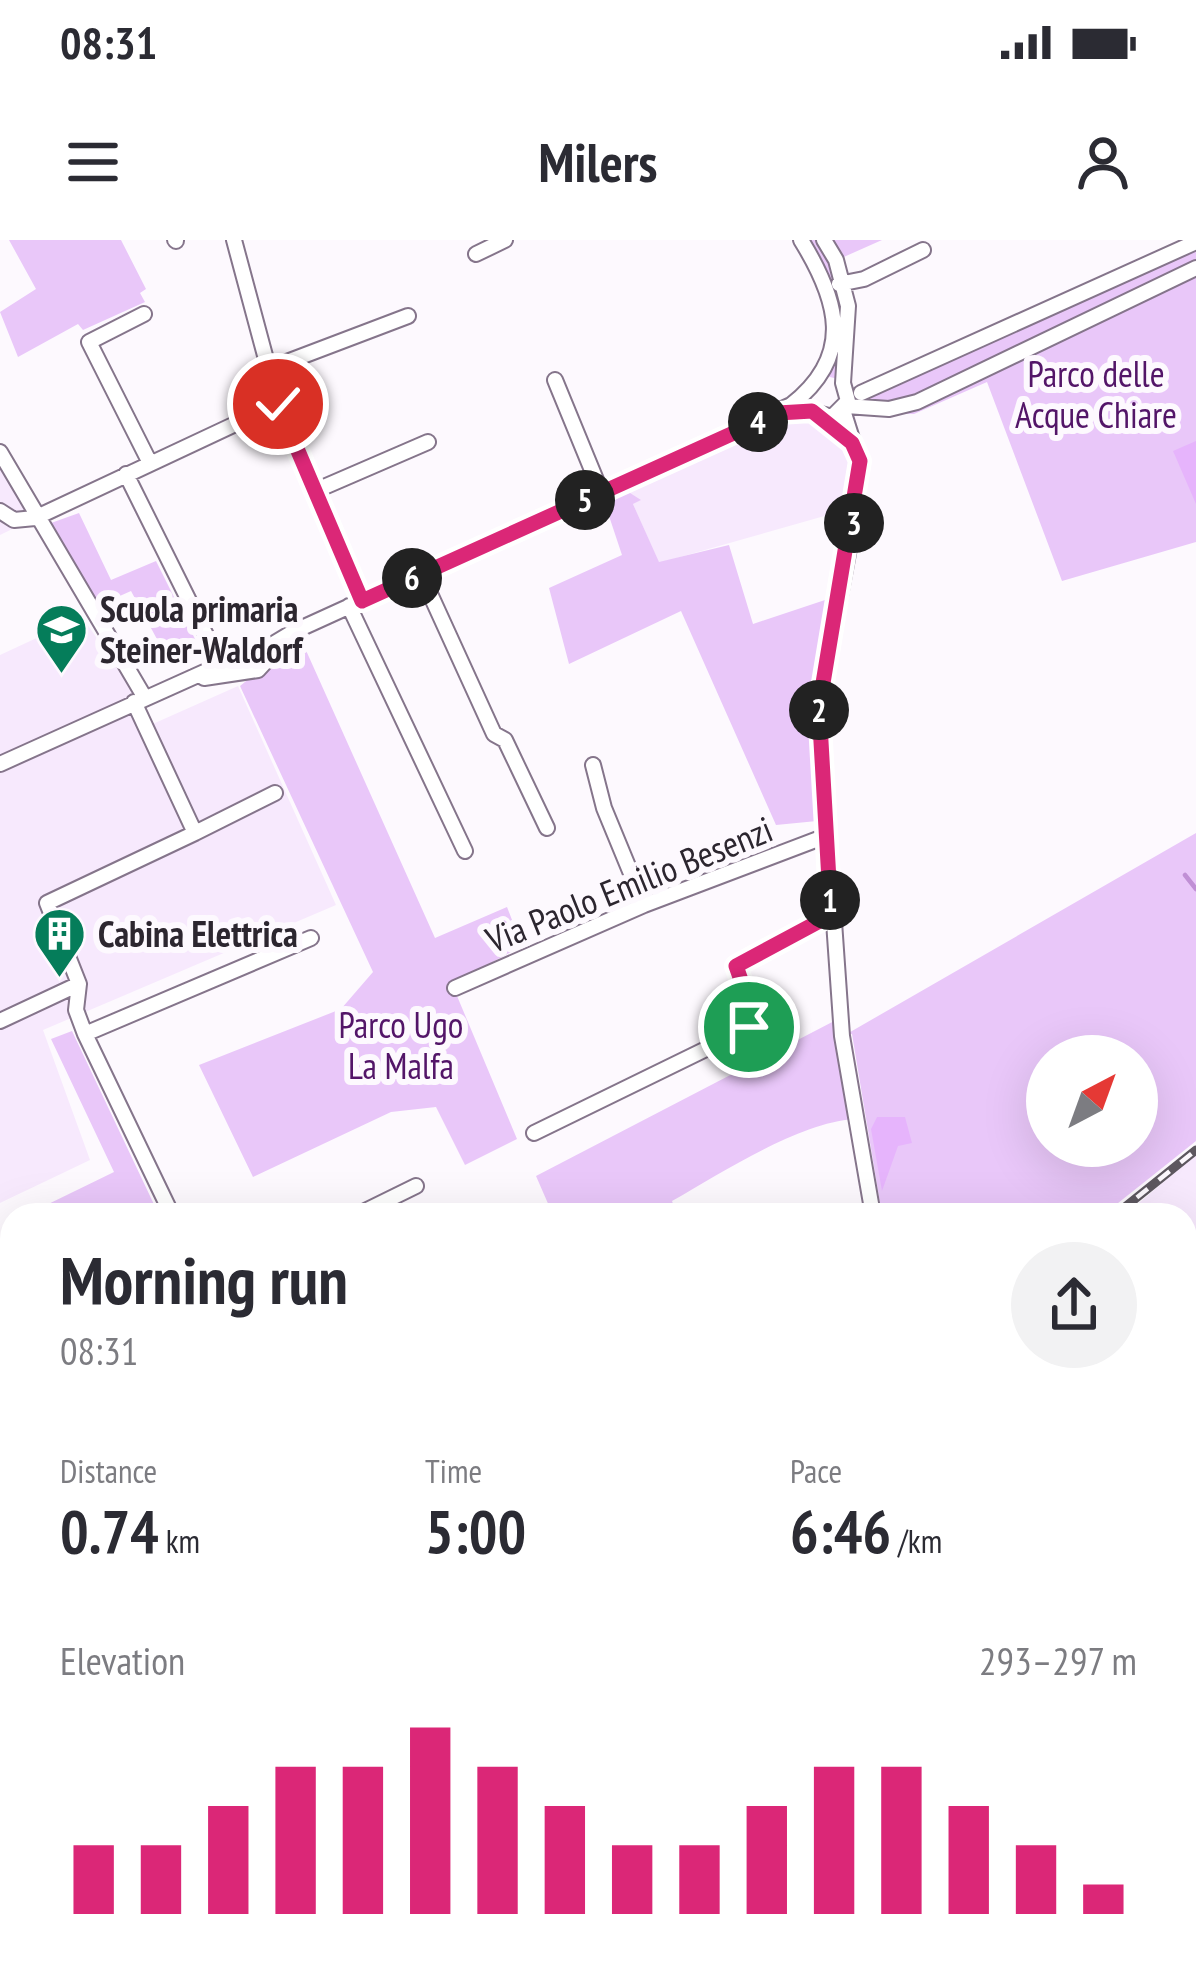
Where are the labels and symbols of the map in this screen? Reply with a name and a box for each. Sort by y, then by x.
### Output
park label: Parco delle Acque Chiare [1015,350,1177,438]
pin [227,353,329,455]
pin: 4 [728,392,788,452]
pin: 5 [555,470,615,530]
pin: 3 [824,493,884,553]
pin: 6 [382,548,442,608]
place label: Scuola primaria Steiner-Waldorf [100,585,305,673]
school or university icon: Scuola primaria Steiner-Waldorf [33,601,89,675]
pin: 2 [789,680,849,740]
street label: Via Paolo Emilio Besenzi [478,805,779,963]
pin: 1 [800,870,860,930]
building icon: Cabina Elettrica [31,905,87,979]
place label: Cabina Elettrica [98,910,298,957]
pin [698,976,800,1078]
park label: Parco Ugo La Malfa [339,1001,463,1089]
north arrow [1026,1035,1158,1167]

